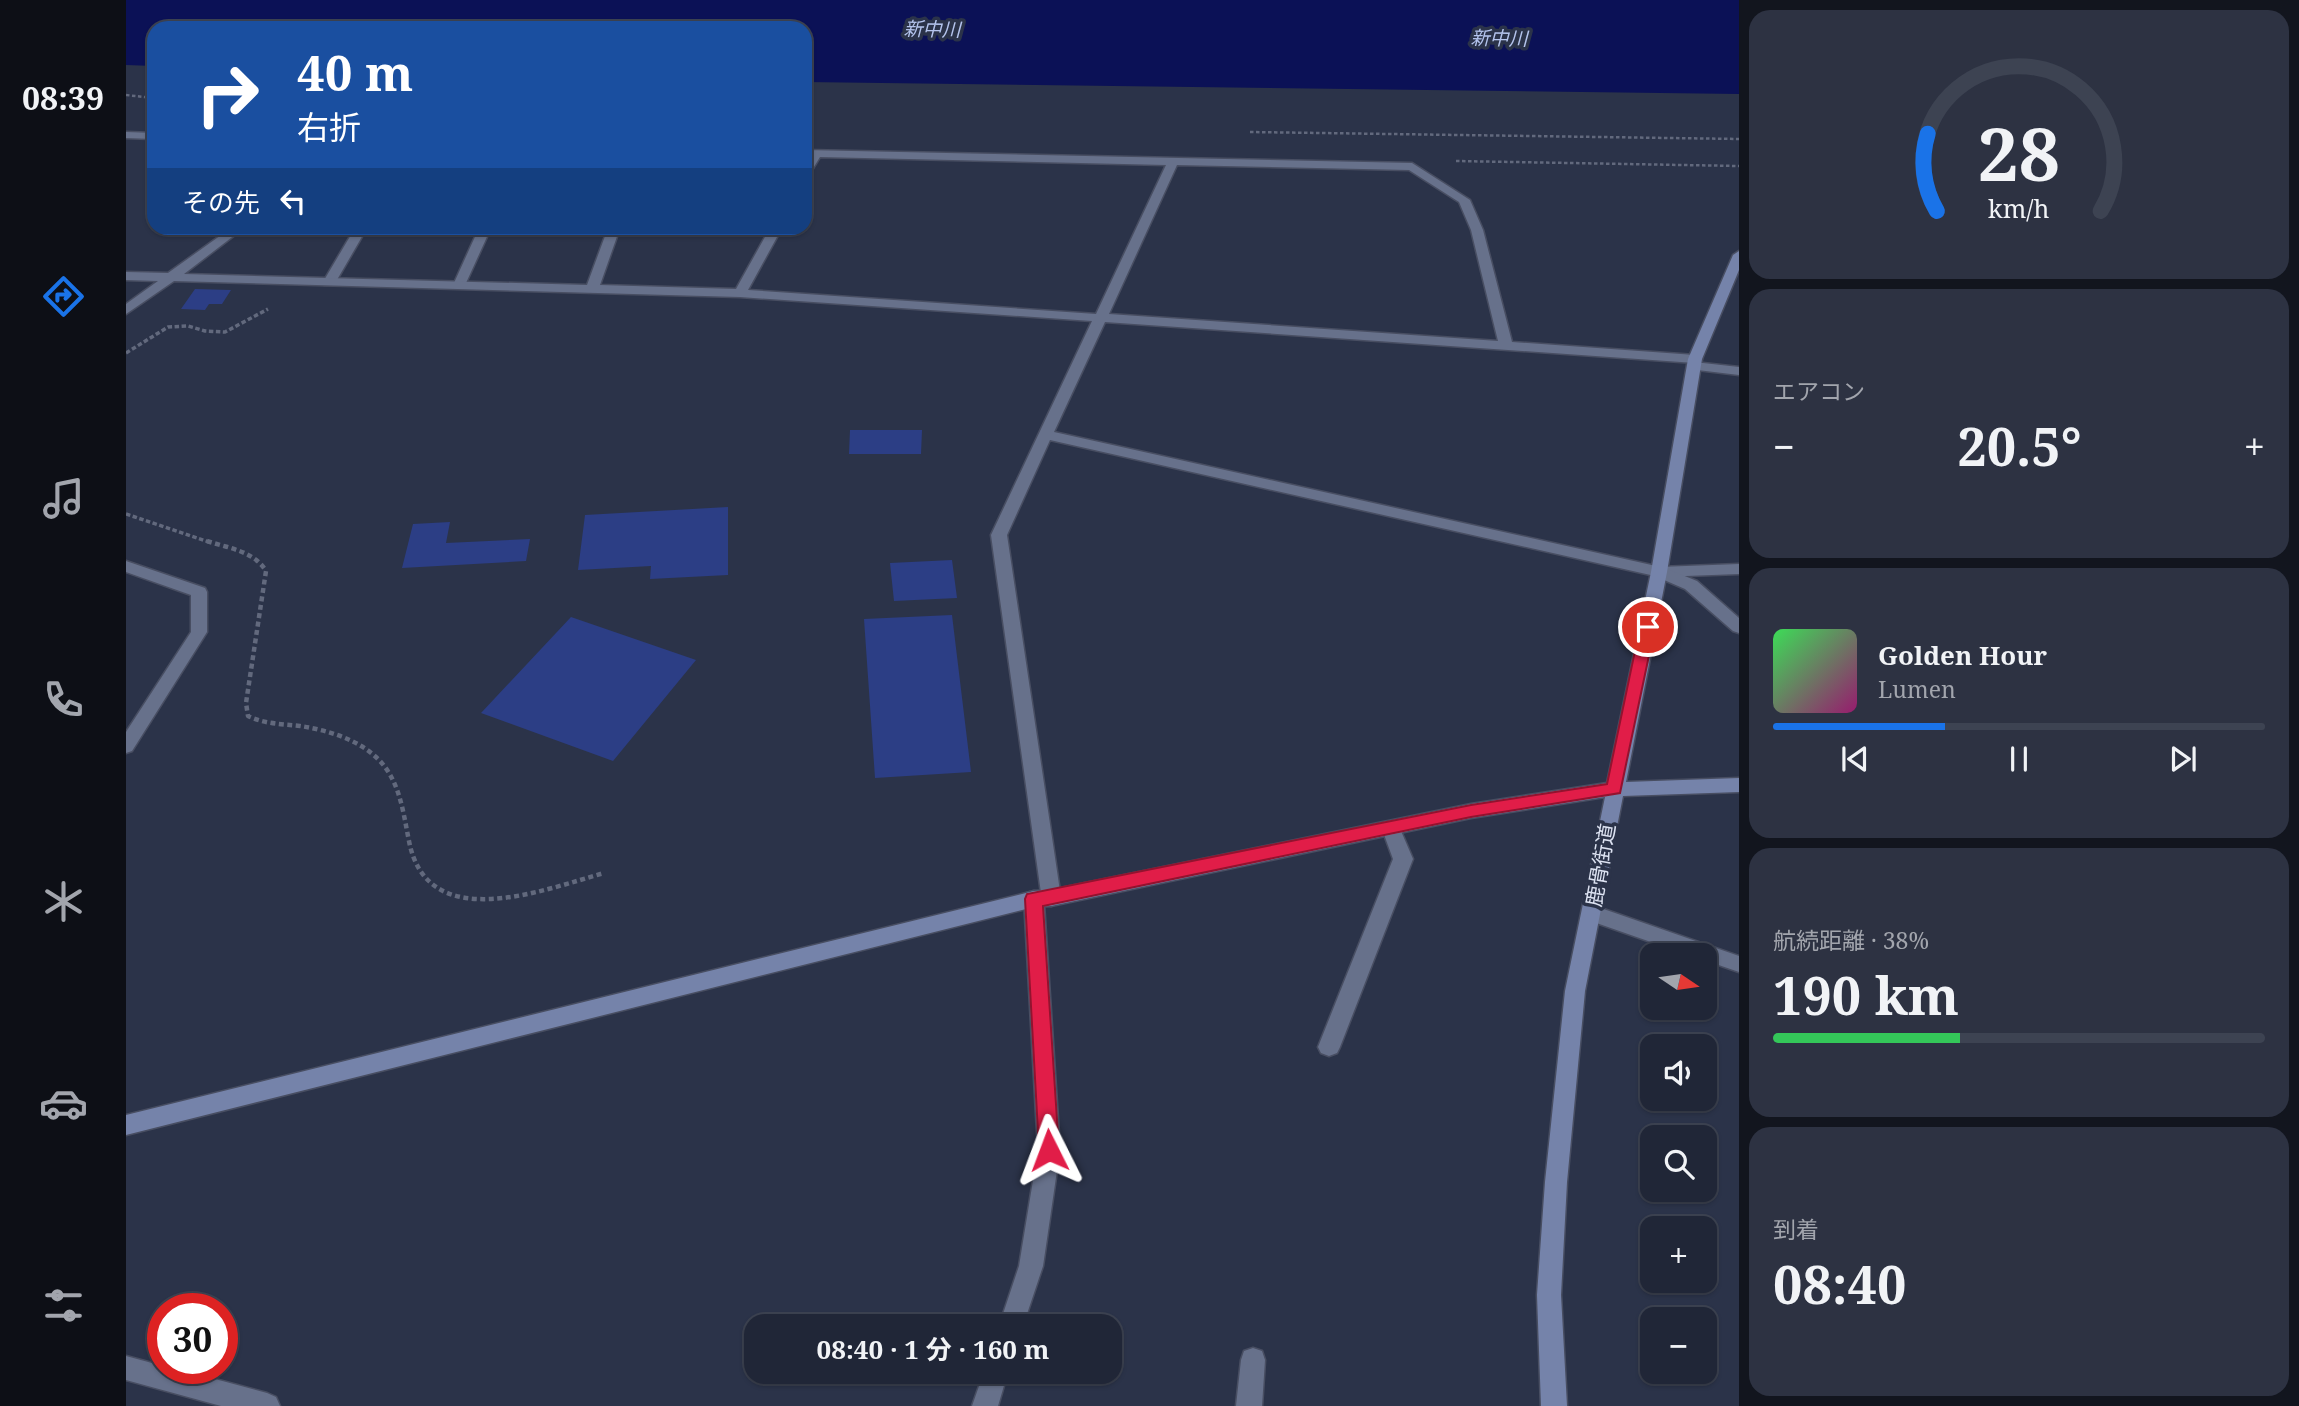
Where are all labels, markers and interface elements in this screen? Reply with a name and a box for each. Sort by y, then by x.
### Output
water label: 新中川 [903,16,963,43]
water label: 新中川 [1470,25,1530,52]
text: 40 m [297,39,413,105]
icon: right [182,49,273,140]
text: 08:39 [22,76,104,119]
text: 28 [1978,103,2060,202]
text: 右折 [297,105,361,148]
icon: left [274,182,312,220]
text: その先 [182,184,260,220]
text: km/h [1988,190,2050,224]
icon: directions [39,272,88,321]
text: エアコン [1773,375,1865,407]
text: 20.5° [1957,410,2082,481]
text: − [1773,420,1795,472]
text: + [2244,420,2265,472]
icon: music [39,474,88,523]
pin [1618,597,1678,657]
icon: arrive [1629,608,1667,646]
text: Golden Hour [1878,637,2047,673]
text: Lumen [1878,673,1956,705]
icon: phone [39,675,88,724]
icon: previous [1836,740,1874,778]
icon: pause [2000,740,2038,778]
icon: next [2164,740,2202,778]
street label: 鹿骨街道 [1579,821,1621,909]
icon: climate [39,877,88,926]
text: 航続距離 · 38% [1773,924,1929,956]
north arrow [1640,943,1717,1020]
map controls [1640,943,1717,1384]
text: 190 km [1773,959,1959,1030]
button: sound [1640,1034,1717,1111]
icon: car [39,1079,88,1128]
position arrow [1012,1113,1086,1187]
button: search [1640,1125,1717,1202]
text: 到着 [1773,1213,1819,1245]
button: + [1640,1216,1717,1293]
text: 08:40 [1773,1248,1906,1319]
icon: filters [39,1281,88,1330]
speed limit sign: 30 [147,1293,238,1384]
button: − [1640,1307,1717,1384]
text: 08:40 · 1 分 · 160 m [817,1331,1049,1367]

